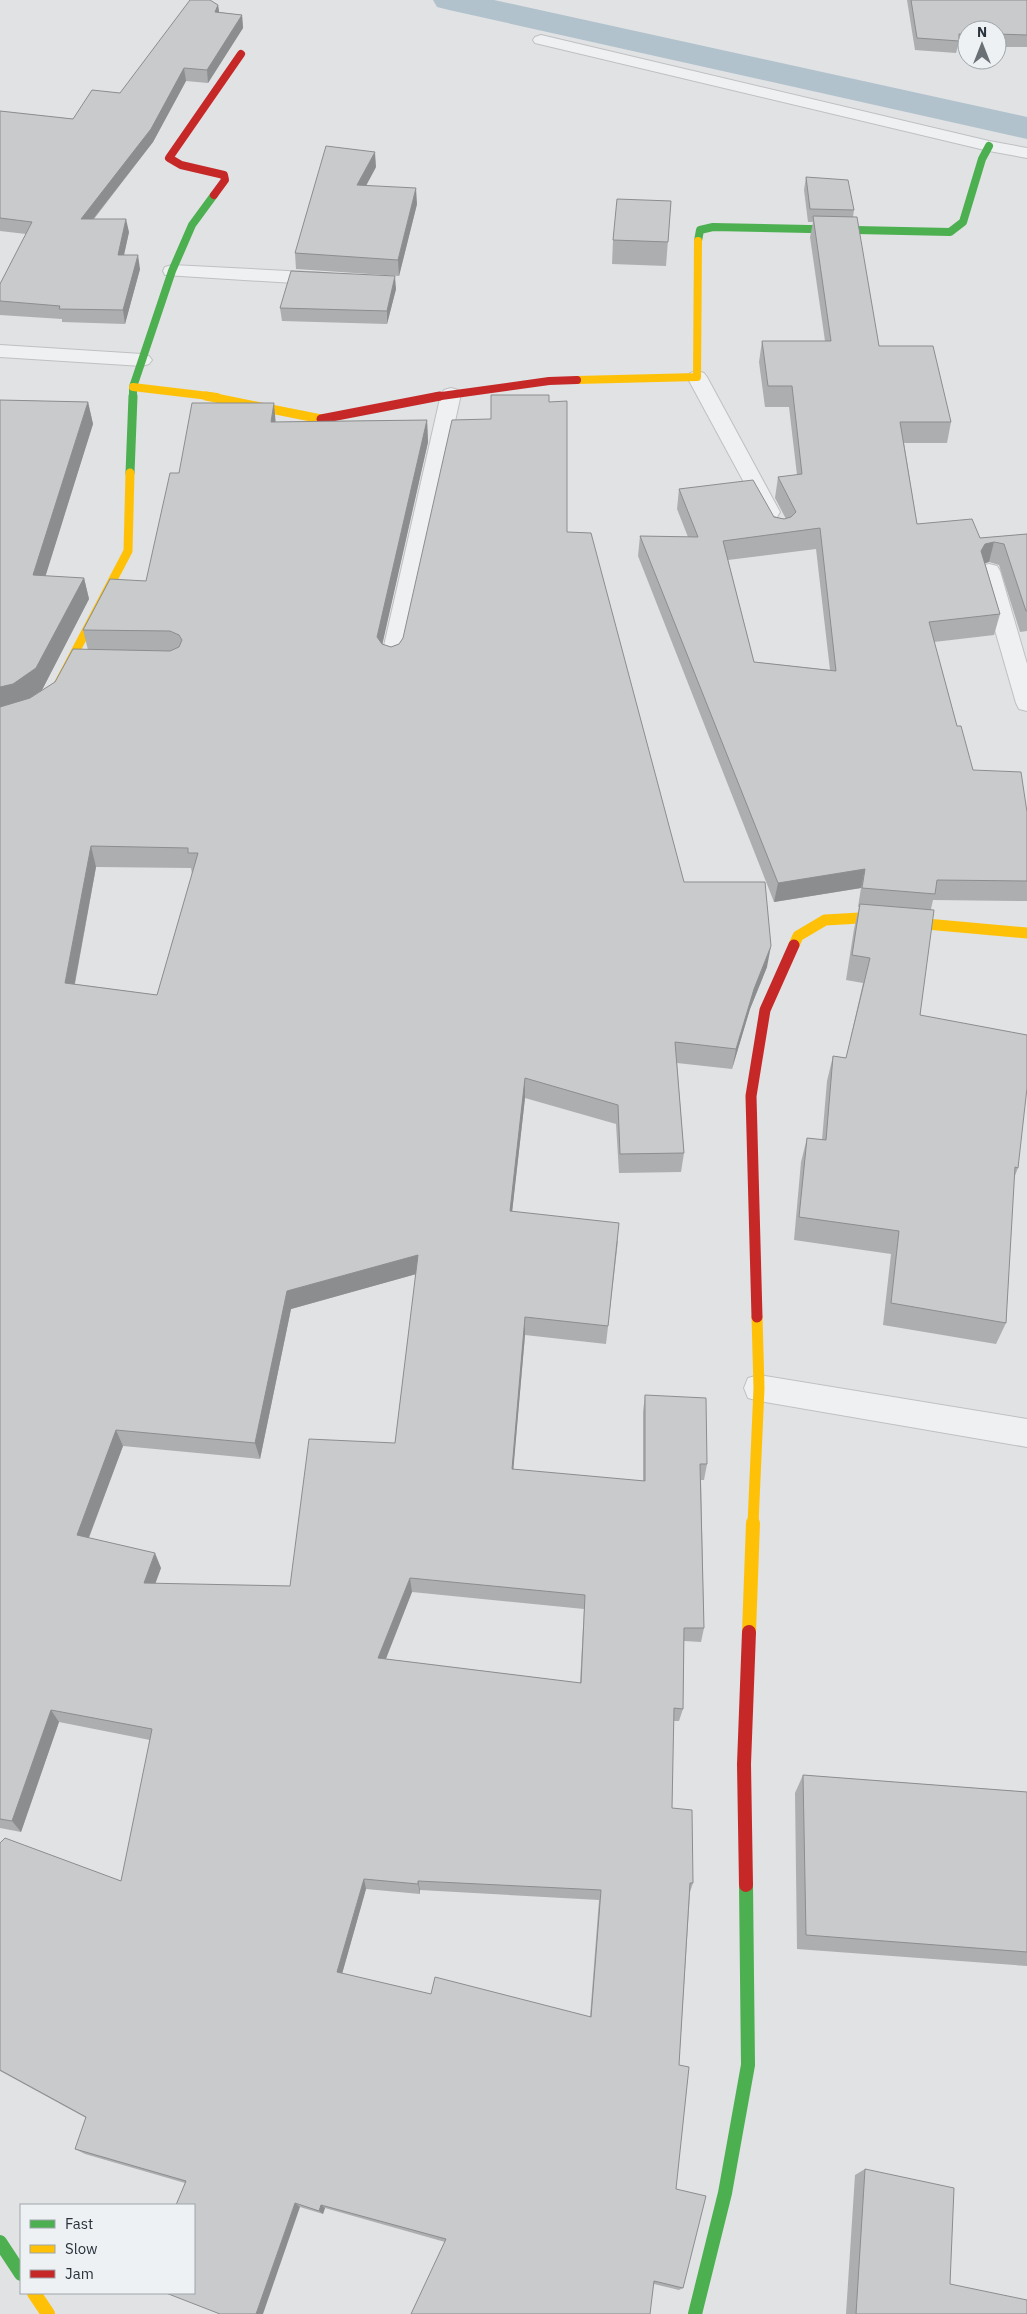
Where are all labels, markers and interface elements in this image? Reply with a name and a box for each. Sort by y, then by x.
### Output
north arrow [957,20,1007,70]
text: N [977,23,987,41]
legend [20,2204,195,2294]
text: Fast [65,2214,93,2233]
text: Slow [65,2239,98,2258]
text: Jam [65,2264,94,2283]

